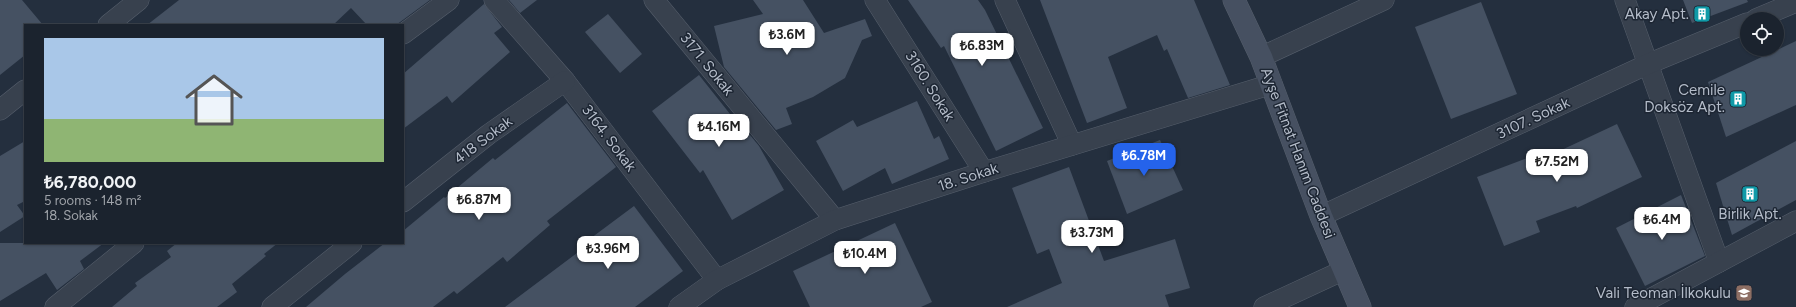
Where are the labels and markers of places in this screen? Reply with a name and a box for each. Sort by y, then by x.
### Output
building icon: Akay Apt. [1692,4,1712,24]
place label: Akay Apt. [1625,5,1689,23]
pin: ₺3.6M [759,22,815,56]
pin: ₺6.83M [949,33,1015,67]
place label: Cemile Doksöz Apt. [1644,81,1725,116]
building icon: Cemile Doksöz Apt. [1728,89,1748,109]
pin: ₺4.16M [686,114,752,148]
pin: ₺6.78M [1111,143,1177,177]
pin: ₺7.52M [1524,149,1590,183]
building icon: Birlik Apt. [1740,184,1760,204]
pin: ₺6.87M [446,187,512,221]
place label: Birlik Apt. [1718,205,1782,223]
pin: ₺6.4M [1634,207,1690,241]
pin: ₺3.73M [1059,220,1125,254]
pin: ₺3.96M [575,236,641,270]
pin: ₺10.4M [832,241,898,275]
school or university icon: Vali Teoman İlkokulu [1734,283,1754,303]
place label: Vali Teoman İlkokulu [1596,284,1731,302]

